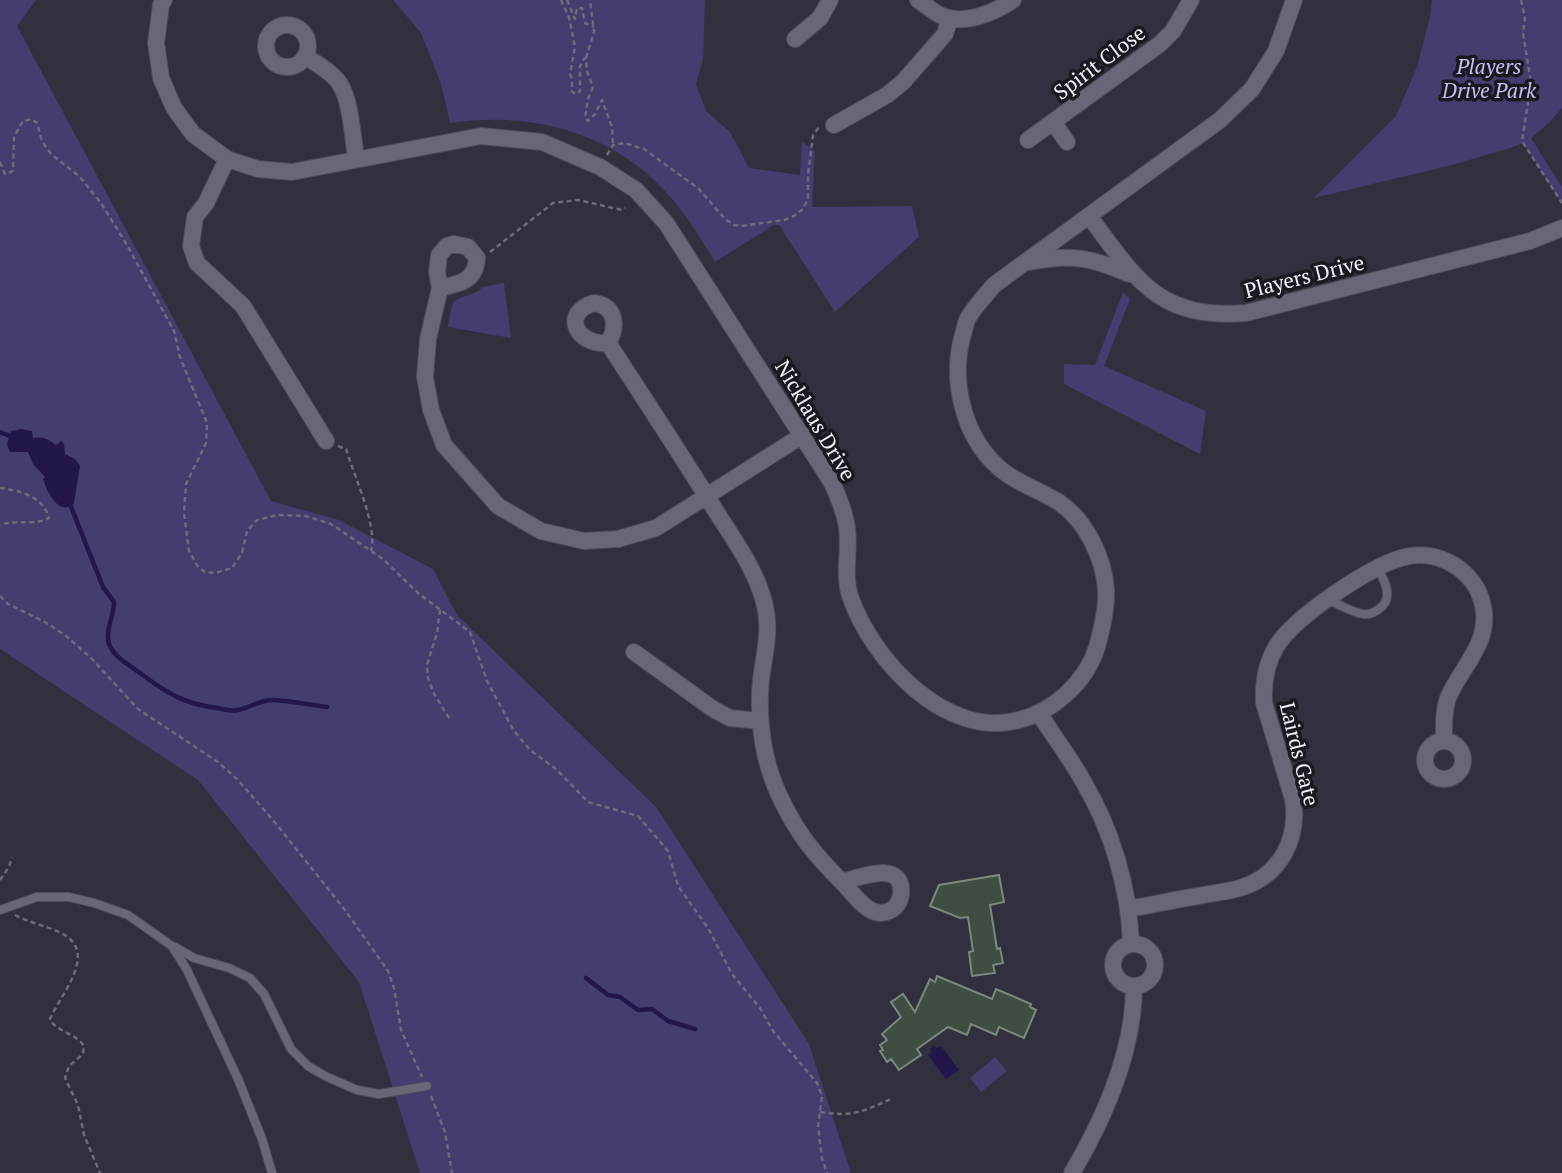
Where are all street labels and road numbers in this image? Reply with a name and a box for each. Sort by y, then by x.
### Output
street label: Spirit Close [1048,18,1150,106]
street label: Players Drive [1241,248,1367,304]
street label: Nicklaus Drive [769,355,863,485]
street label: Lairds Gate [1274,699,1326,809]

